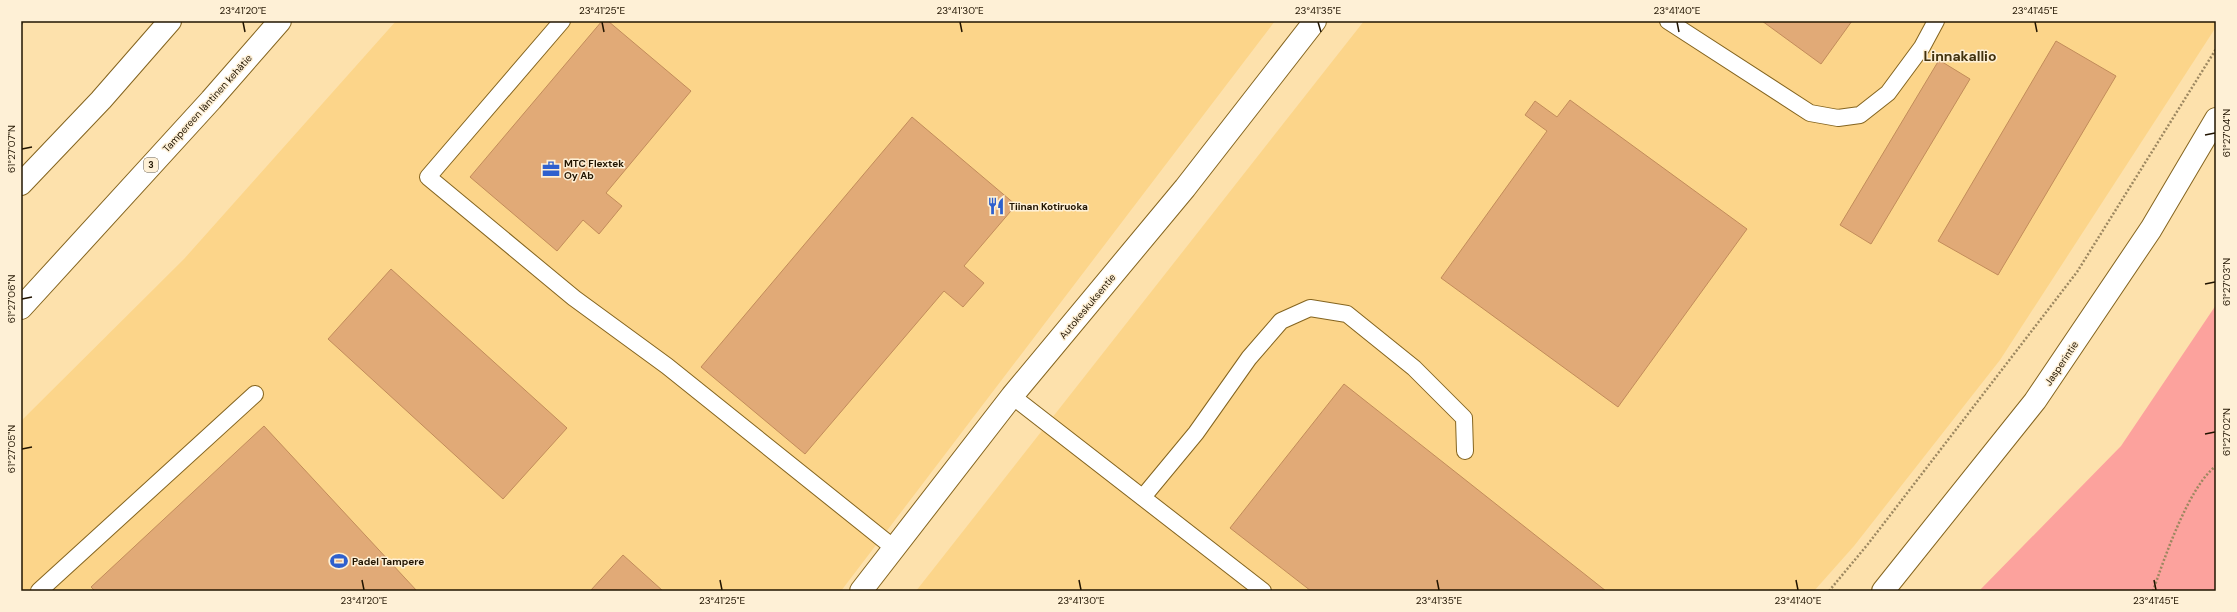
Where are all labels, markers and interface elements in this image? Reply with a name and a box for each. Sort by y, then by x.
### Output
text: 23°41'20"E [220,4,267,17]
text: 23°41'25"E [579,4,625,17]
text: 23°41'30"E [936,4,984,17]
text: 23°41'35"E [1295,4,1341,17]
text: 23°41'40"E [1654,4,1701,17]
text: 23°41'45"E [2012,4,2058,17]
district label: Linnakallio [1923,47,1997,65]
street label: Tampereen läntinen kehätie [160,51,255,155]
text: 61°27'04"N [2220,109,2233,157]
text: 61°27'07"N [5,125,18,173]
place label: MTC Flextek Oy Ab [564,157,624,182]
road number: 3 [144,158,158,172]
office icon: MTC Flextek Oy Ab [541,159,561,179]
restaurant icon: Tiinan Kotiruoka [986,196,1006,216]
place label: Tiinan Kotiruoka [1009,200,1088,213]
text: 61°27'03"N [2220,258,2233,306]
street label: Autokeskuksentie [1056,271,1119,342]
text: 61°27'06"N [5,275,18,323]
street label: Jasperintie [2042,338,2081,388]
text: 61°27'02"N [2220,408,2233,456]
text: 61°27'05"N [5,425,18,473]
sports icon: Padel Tampere [329,551,349,571]
place label: Padel Tampere [352,555,424,568]
text: 23°41'20"E [341,594,388,607]
text: 23°41'25"E [699,594,745,607]
text: 23°41'30"E [1057,594,1105,607]
text: 23°41'35"E [1416,594,1462,607]
text: 23°41'40"E [1775,594,1822,607]
text: 23°41'45"E [2133,594,2179,607]

